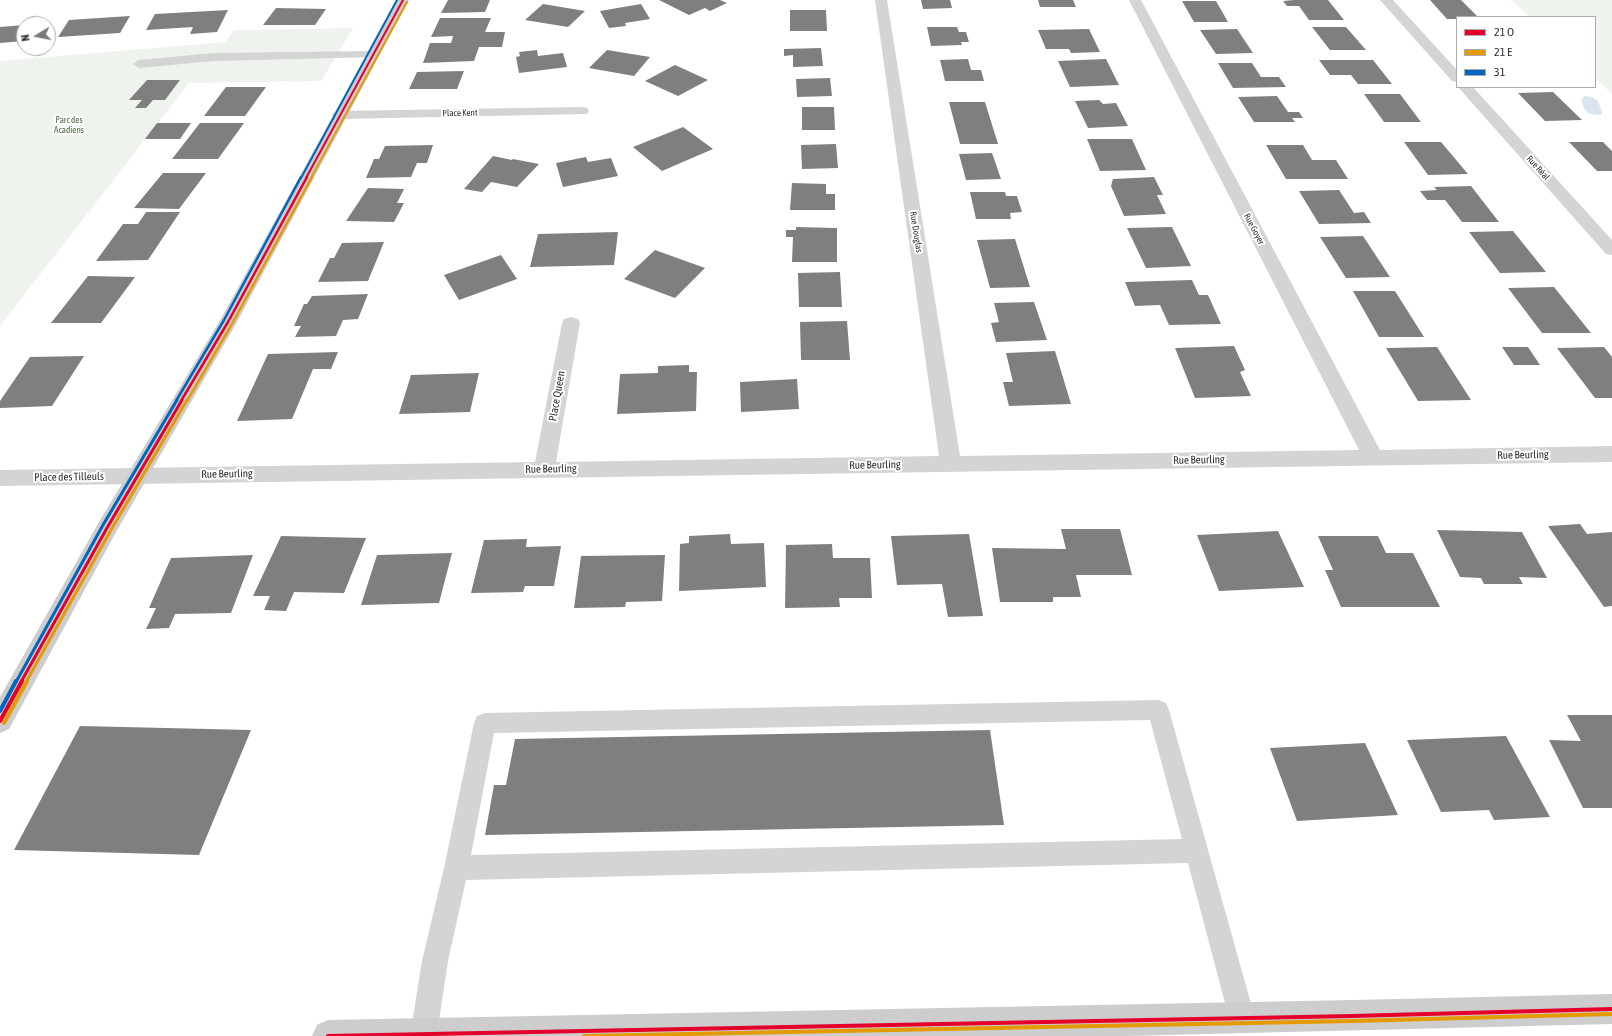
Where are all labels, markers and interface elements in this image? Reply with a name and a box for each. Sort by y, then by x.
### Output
north arrow [16,16,56,56]
legend [1456,16,1596,88]
text: 21 O [1494,25,1514,39]
text: N [19,34,32,42]
text: 21 E [1494,45,1512,59]
text: 31 [1494,65,1505,79]
street label: Place Kent [442,107,478,119]
park label: Parc des Acadiens [54,115,84,136]
street label: Rue Réal [1524,153,1552,183]
street label: Rue Douglas [907,211,925,253]
street label: Rue Goyer [1241,212,1267,246]
street label: Place Queen [546,370,568,422]
street label: Rue Beurling [1497,448,1549,462]
street label: Rue Beurling [1173,453,1225,467]
street label: Rue Beurling [849,458,901,472]
street label: Rue Beurling [525,462,577,476]
street label: Rue Beurling [201,467,253,481]
street label: Place des Tilleuls [34,470,104,484]

